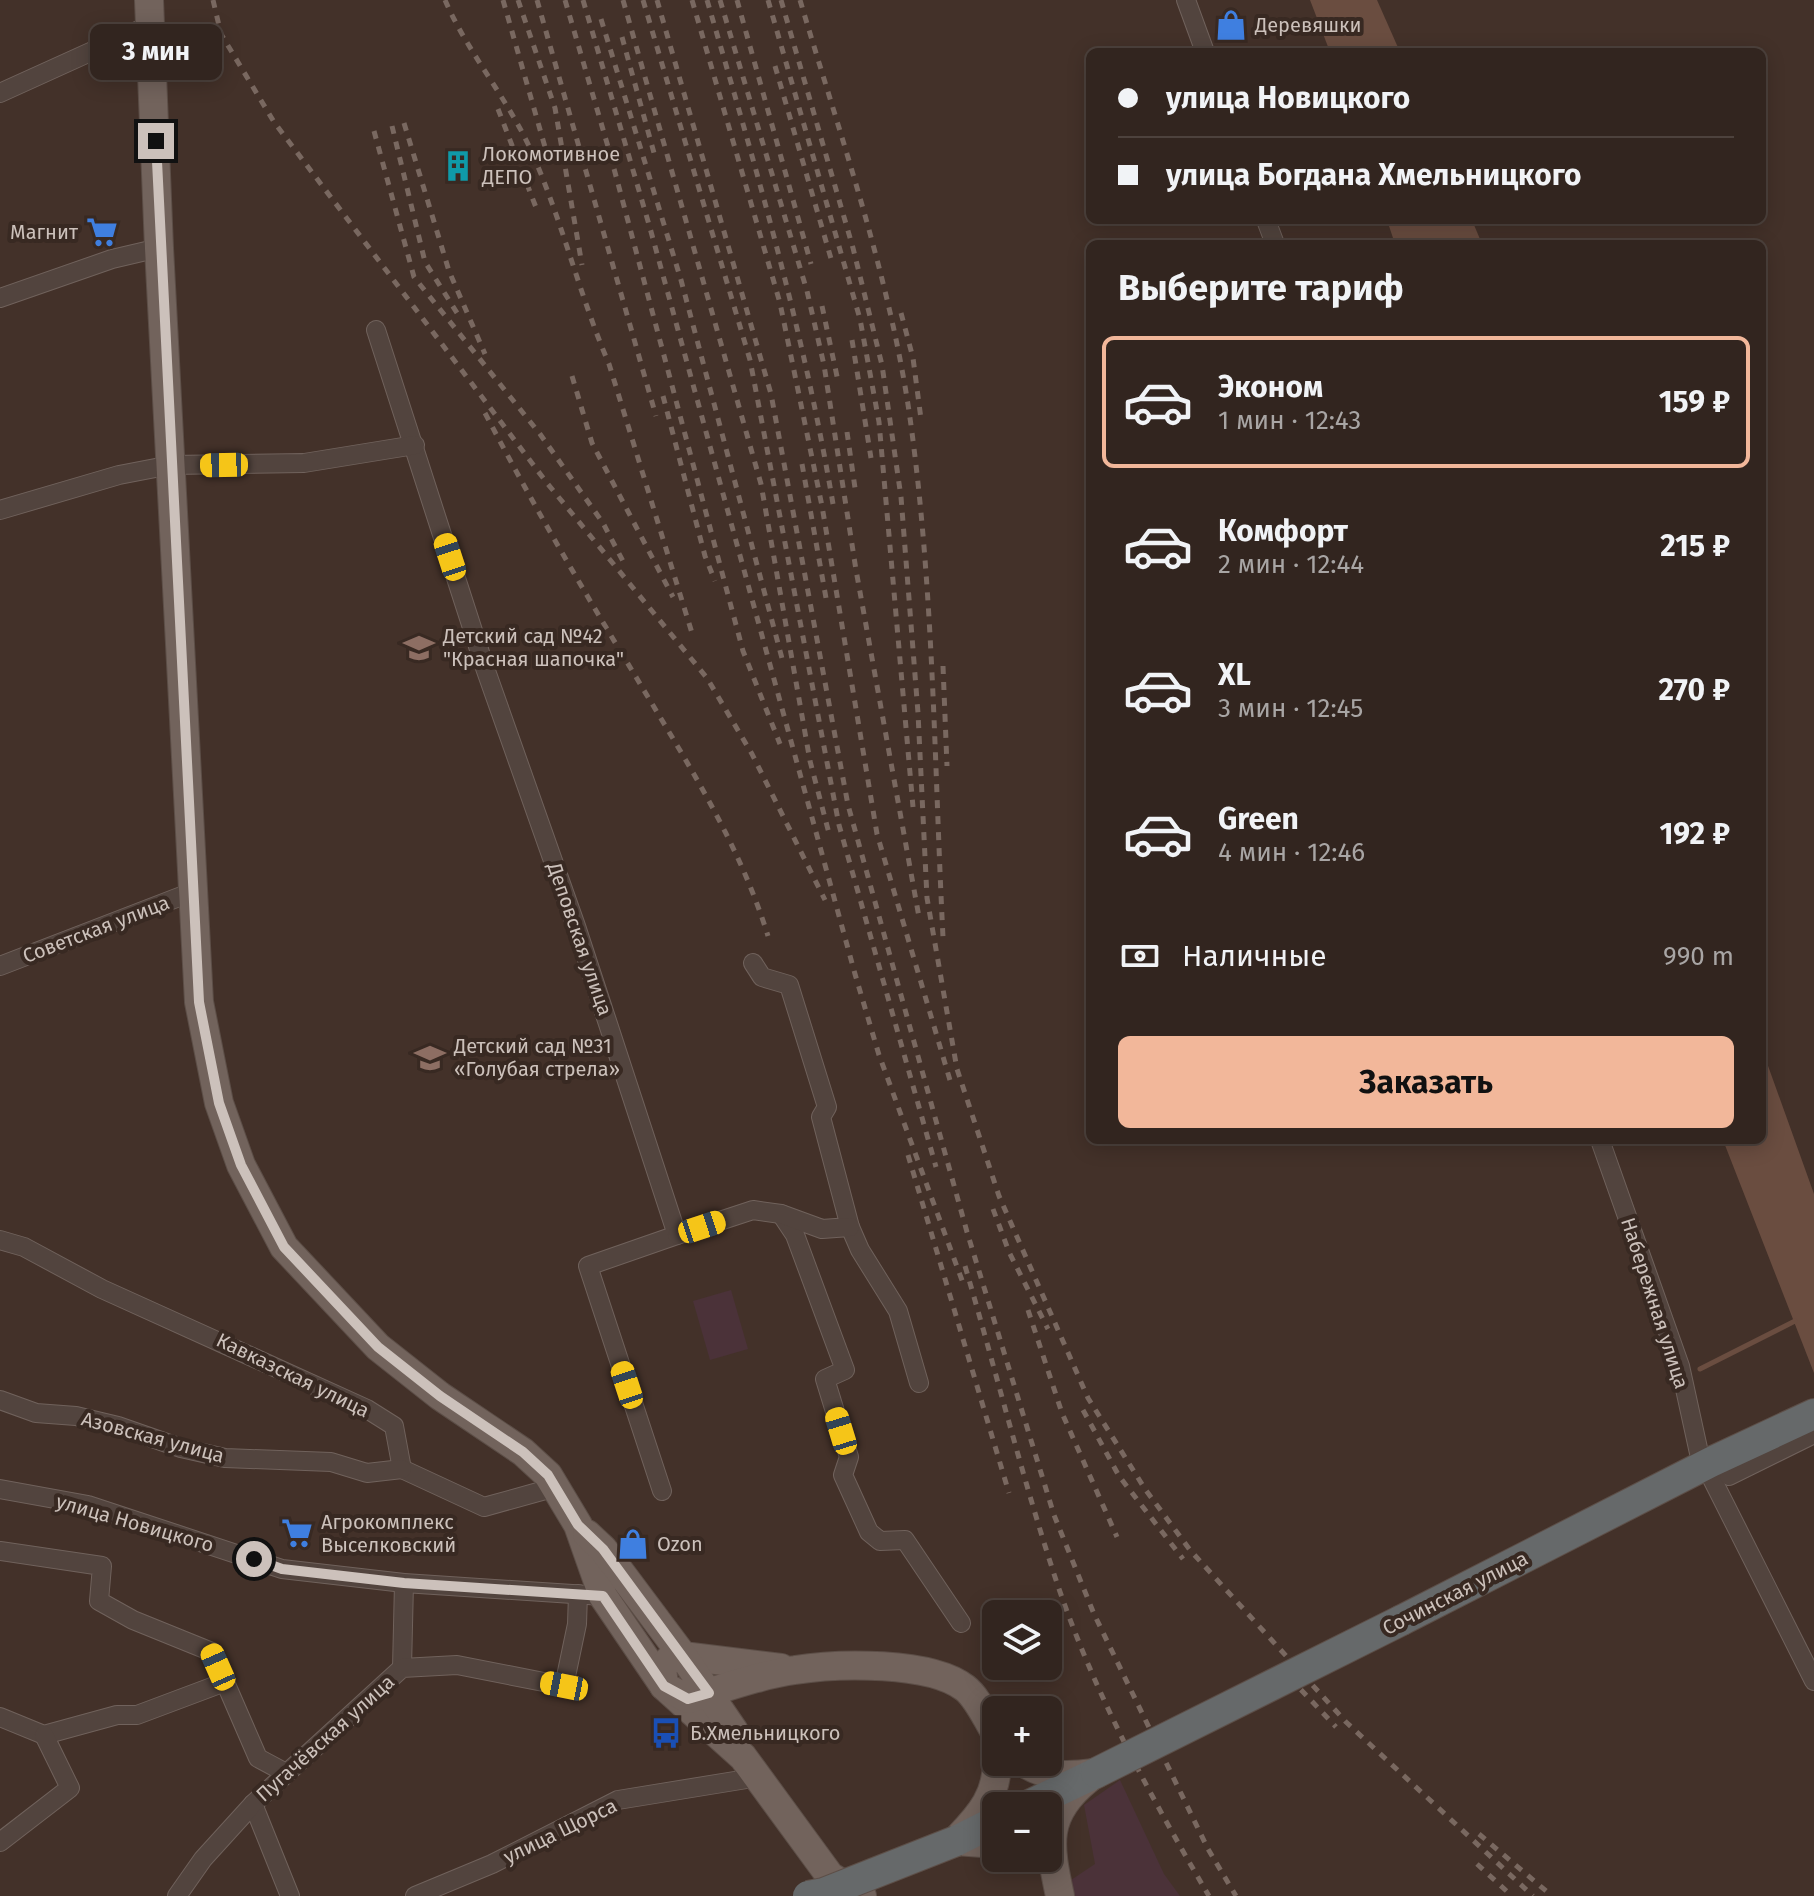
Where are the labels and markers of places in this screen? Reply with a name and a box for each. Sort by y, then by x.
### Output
shop icon: Деревяшки [1214,8,1248,42]
place label: Деревяшки [1254,13,1361,37]
place label: Локомотивное ДЕПО [481,142,620,189]
building icon: Локомотивное ДЕПО [441,149,475,183]
supermarket icon: Магнит [85,215,119,249]
place label: Магнит [10,220,79,244]
place label: Детский сад №42 "Красная шапочка" [442,624,624,671]
school or university icon: Детский сад №42 "Красная шапочка" [402,631,436,665]
place label: Детский сад №31 «Голубая стрела» [453,1034,620,1081]
school or university icon: Детский сад №31 «Голубая стрела» [413,1041,447,1075]
place label: Агрокомплекс Выселковский [321,1510,456,1557]
supermarket icon: Агрокомплекс Выселковский [280,1516,314,1550]
shop icon: Ozon [616,1527,650,1561]
place label: Ozon [657,1532,703,1556]
bus stop icon: Б.Хмельницкого [649,1716,683,1750]
place label: Б.Хмельницкого [690,1721,840,1745]

